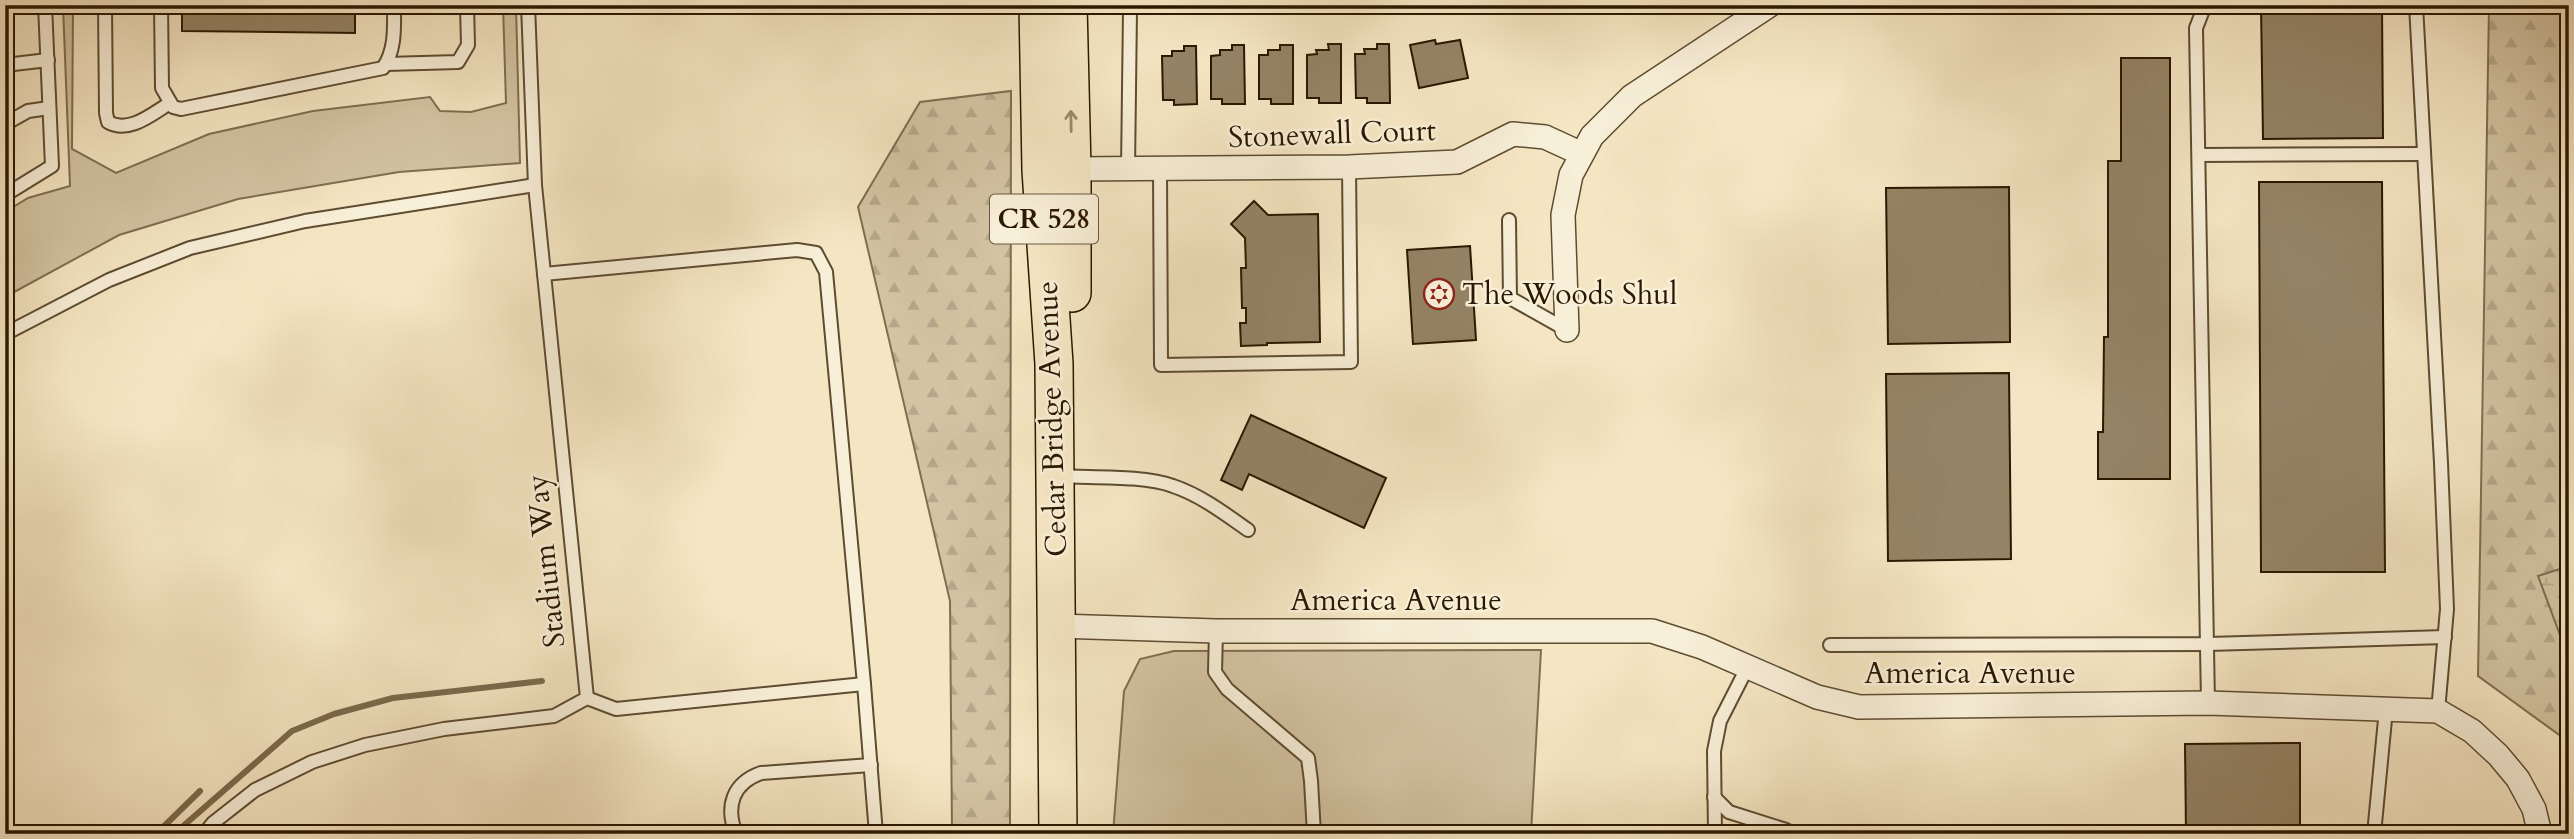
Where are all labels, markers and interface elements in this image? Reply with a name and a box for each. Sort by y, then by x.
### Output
one-way arrow [1064,110,1078,133]
street label: Stonewall Court [1227,110,1437,158]
road number: CR 528 [990,194,1098,244]
place label: The Woods Shul [1462,274,1678,315]
synagogue icon: The Woods Shul [1422,277,1456,311]
street label: Cedar Bridge Avenue [1027,280,1077,558]
street label: Stadium Way [517,472,575,650]
street label: America Avenue [1290,580,1502,621]
street label: America Avenue [1864,653,2076,694]

